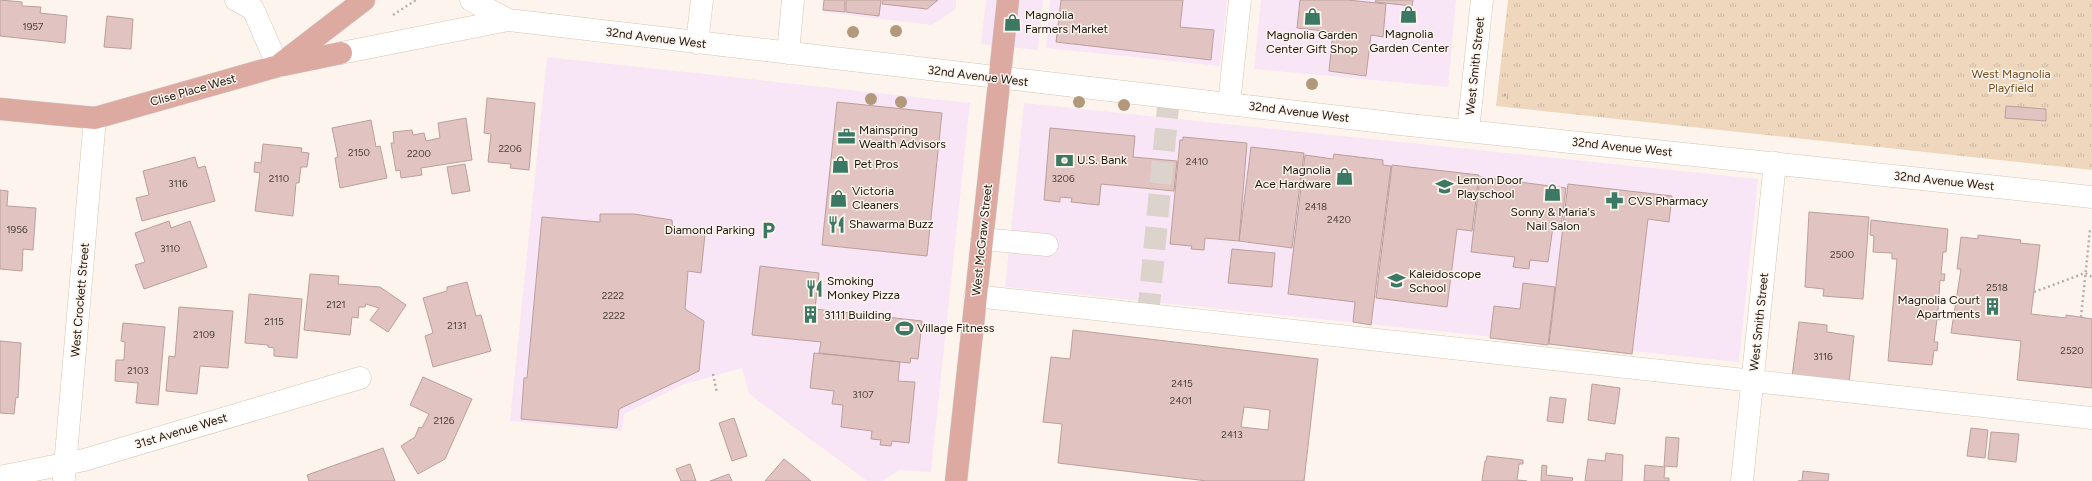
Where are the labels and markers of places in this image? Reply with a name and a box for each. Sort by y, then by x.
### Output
shop icon: Magnolia Garden Center [1399,5,1419,25]
shop icon: Magnolia Garden Center Gift Shop [1302,6,1322,26]
place label: Magnolia Farmers Market [1025,8,1109,36]
shop icon: Magnolia Farmers Market [1002,12,1022,32]
place label: Magnolia Garden Center [1369,27,1449,55]
place label: Magnolia Garden Center Gift Shop [1266,28,1358,56]
place label: Mainspring Wealth Advisors [859,123,946,151]
office icon: Mainspring Wealth Advisors [836,127,856,147]
bank icon: U.S. Bank [1054,150,1074,170]
place label: U.S. Bank [1077,153,1127,167]
shop icon: Pet Pros [831,154,851,174]
place label: Pet Pros [854,157,899,171]
place label: Magnolia Ace Hardware [1255,163,1331,191]
shop icon: Magnolia Ace Hardware [1334,167,1354,187]
place label: Lemon Door Playschool [1457,173,1523,201]
school or university icon: Lemon Door Playschool [1434,177,1454,197]
shop icon: Sonny & Maria's Nail Salon [1543,183,1563,203]
place label: Victoria Cleaners [852,184,899,212]
shop icon: Victoria Cleaners [829,188,849,208]
pharmacy icon: CVS Pharmacy [1605,191,1625,211]
place label: CVS Pharmacy [1628,194,1709,208]
place label: Sonny & Maria's Nail Salon [1511,205,1596,233]
restaurant icon: Shawarma Buzz [826,214,846,234]
place label: Shawarma Buzz [849,217,934,231]
parking icon: Diamond Parking [758,220,778,240]
place label: Diamond Parking [665,223,755,237]
place label: Kaleidoscope School [1409,267,1481,295]
school or university icon: Kaleidoscope School [1386,271,1406,291]
place label: Smoking Monkey Pizza [827,274,900,302]
restaurant icon: Smoking Monkey Pizza [804,278,824,298]
place label: Magnolia Court Apartments [1898,293,1980,321]
building icon: Magnolia Court Apartments [1983,297,2003,317]
building icon: 3111 Building [801,305,821,325]
place label: 3111 Building [824,308,891,322]
sports icon: Village Fitness [894,318,914,338]
place label: Village Fitness [917,321,995,335]

